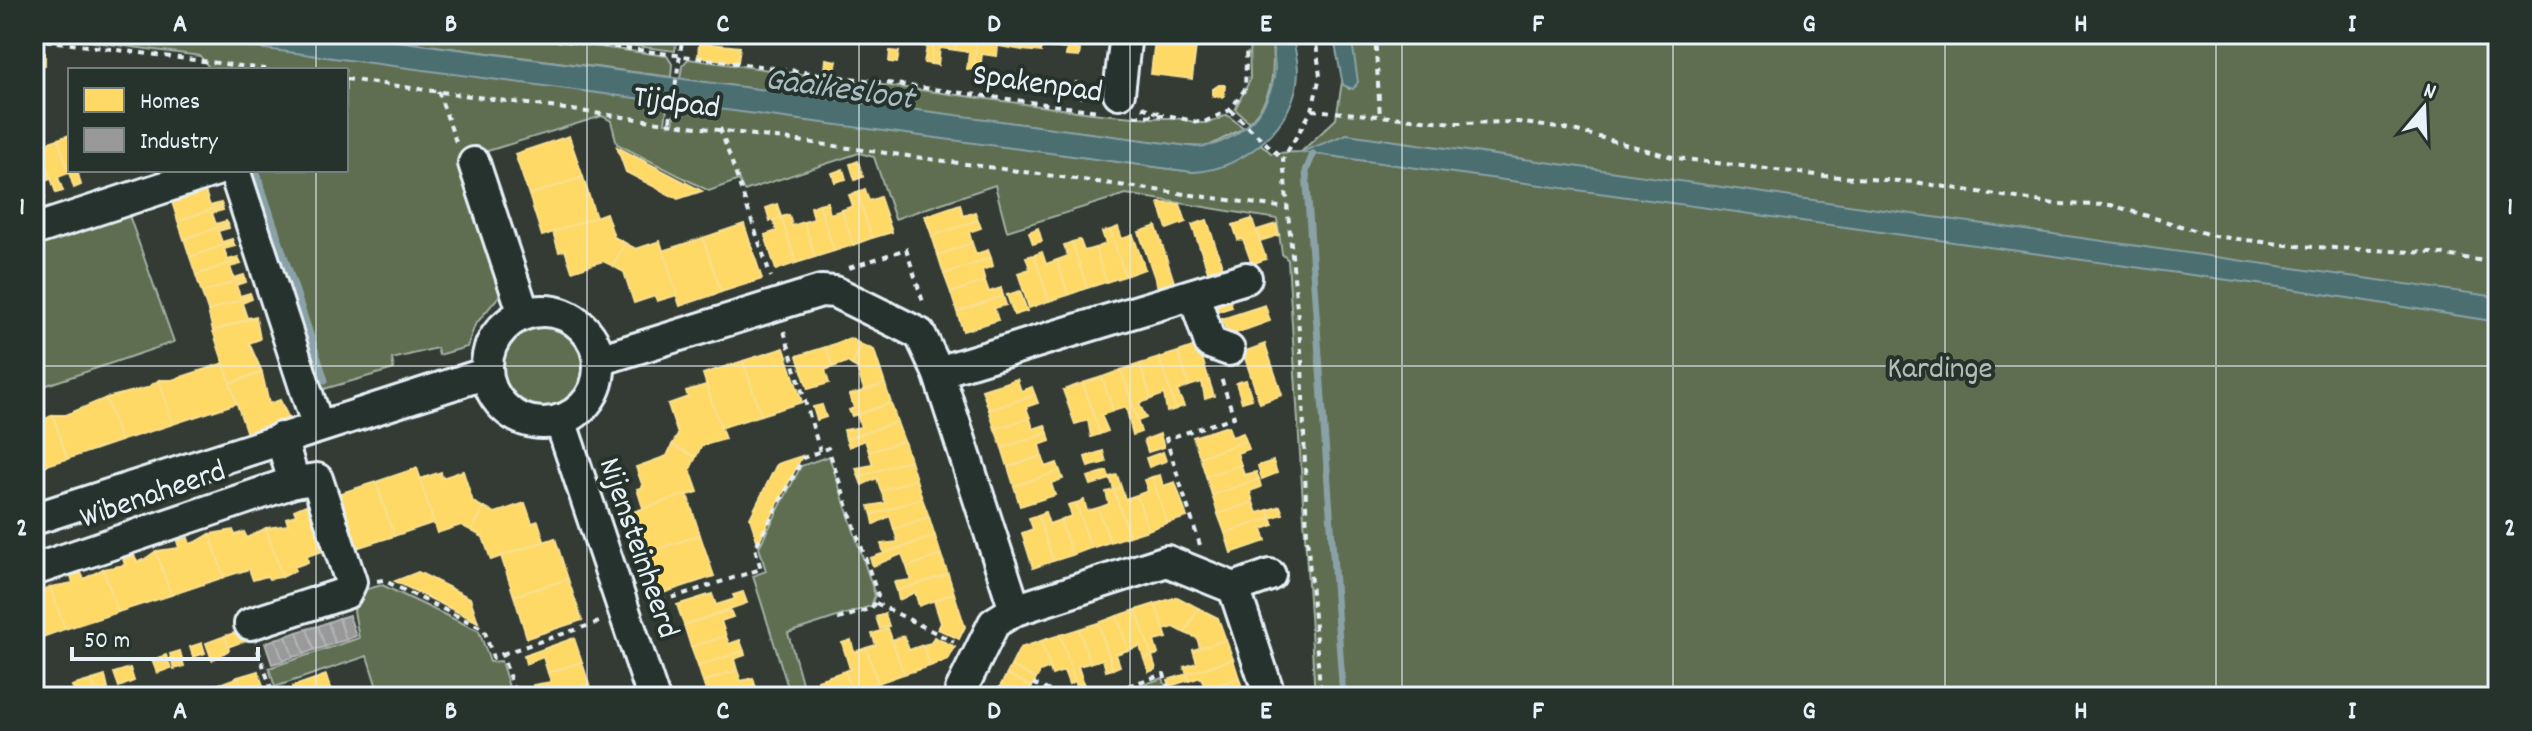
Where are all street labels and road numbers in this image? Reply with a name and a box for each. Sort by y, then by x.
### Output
street label: Spakenpad [969,54,1105,118]
street label: Tijdpad [630,76,722,134]
street label: Wibenaheerd [74,450,233,543]
street label: Nijensteinheerd [584,452,689,645]

